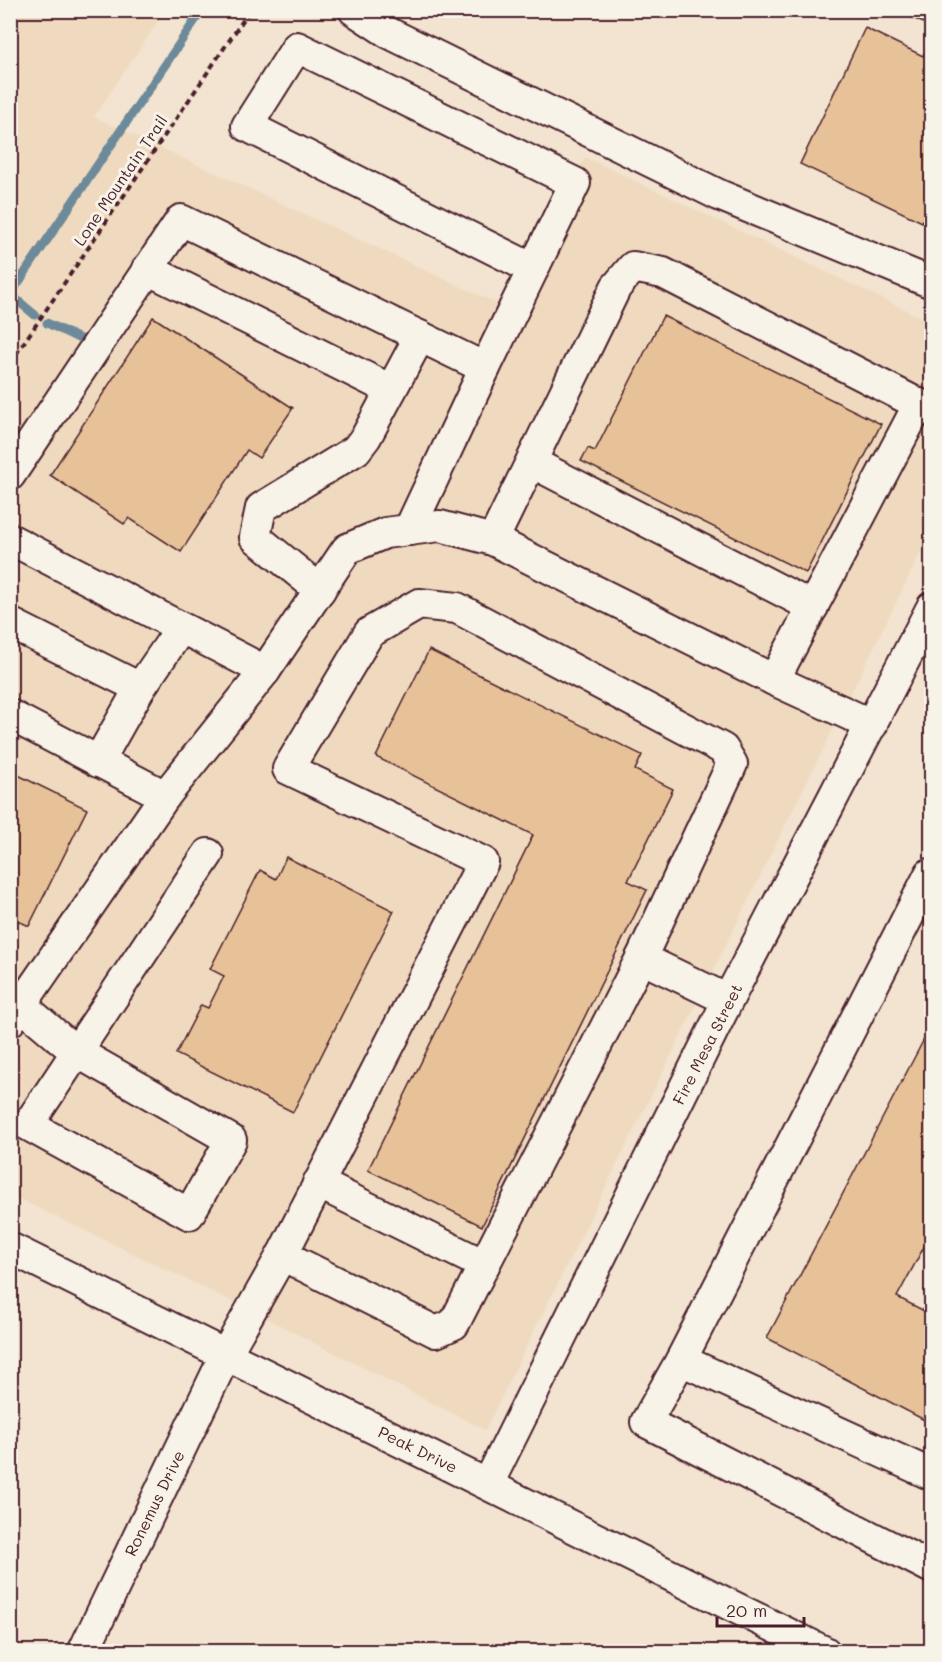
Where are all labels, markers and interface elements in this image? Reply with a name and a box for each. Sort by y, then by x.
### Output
street label: Lone Mountain Trail [68,111,172,249]
street label: Fire Mesa Street [667,980,747,1108]
street label: Peak Drive [375,1421,461,1477]
street label: Ronemus Drive [119,1447,189,1559]
scale bar [717,1590,804,1628]
text: 20 m [726,1598,767,1622]

